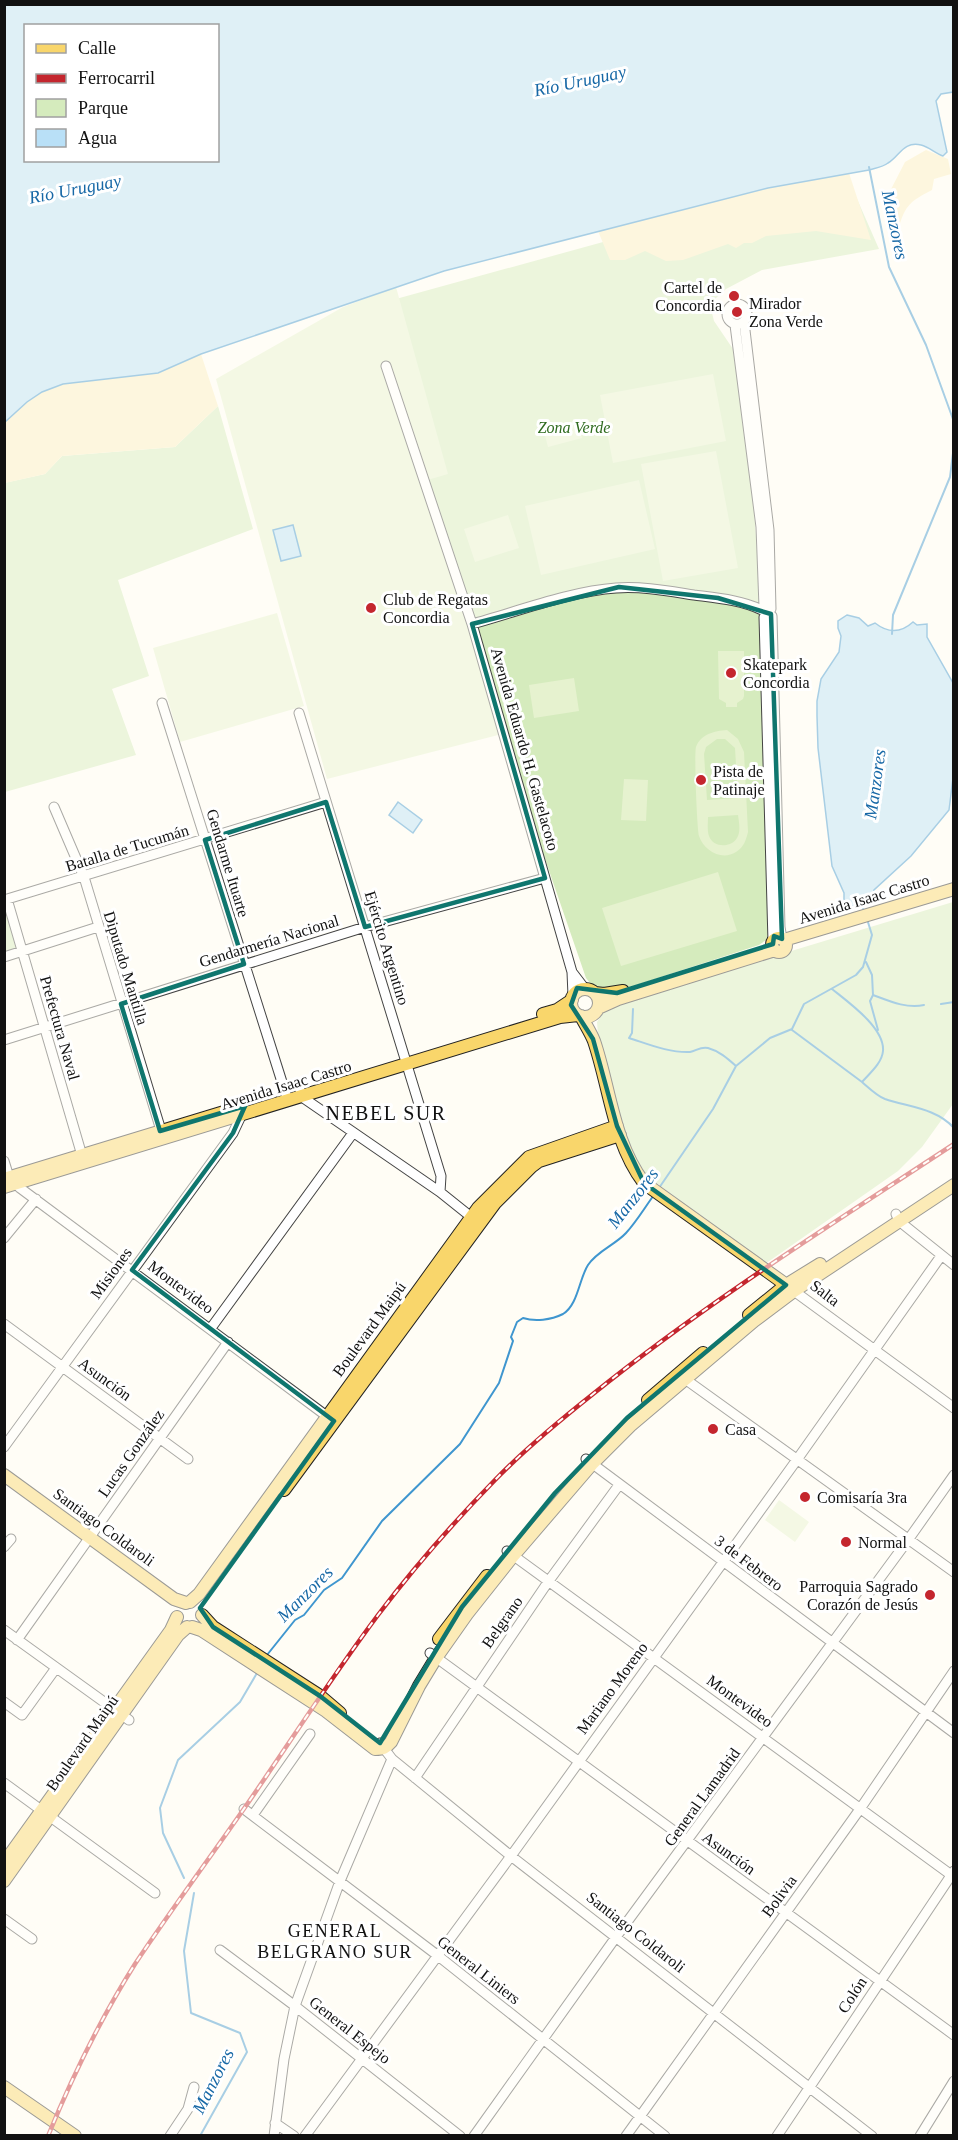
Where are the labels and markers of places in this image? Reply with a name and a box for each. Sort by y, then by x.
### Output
place label: Cartel de Concordia [655,279,722,314]
marker: Cartel de Concordia [727,289,741,303]
place label: Mirador Zona Verde [749,295,823,330]
marker: Mirador Zona Verde [730,305,744,319]
place label: Club de Regatas Concordia [383,591,488,626]
marker: Club de Regatas Concordia [364,601,378,615]
place label: Skatepark Concordia [743,656,810,691]
marker: Skatepark Concordia [724,666,738,680]
place label: Pista de Patinaje [713,763,765,799]
marker: Pista de Patinaje [694,773,708,787]
place label: Casa [725,1421,756,1438]
marker: Casa [706,1422,720,1436]
place label: Comisaría 3ra [817,1489,907,1506]
marker: Comisaría 3ra [798,1490,812,1504]
place label: Normal [858,1534,907,1551]
marker: Normal [839,1535,853,1549]
place label: Parroquia Sagrado Corazón de Jesús [799,1578,918,1613]
marker: Parroquia Sagrado Corazón de Jesús [923,1588,937,1602]

